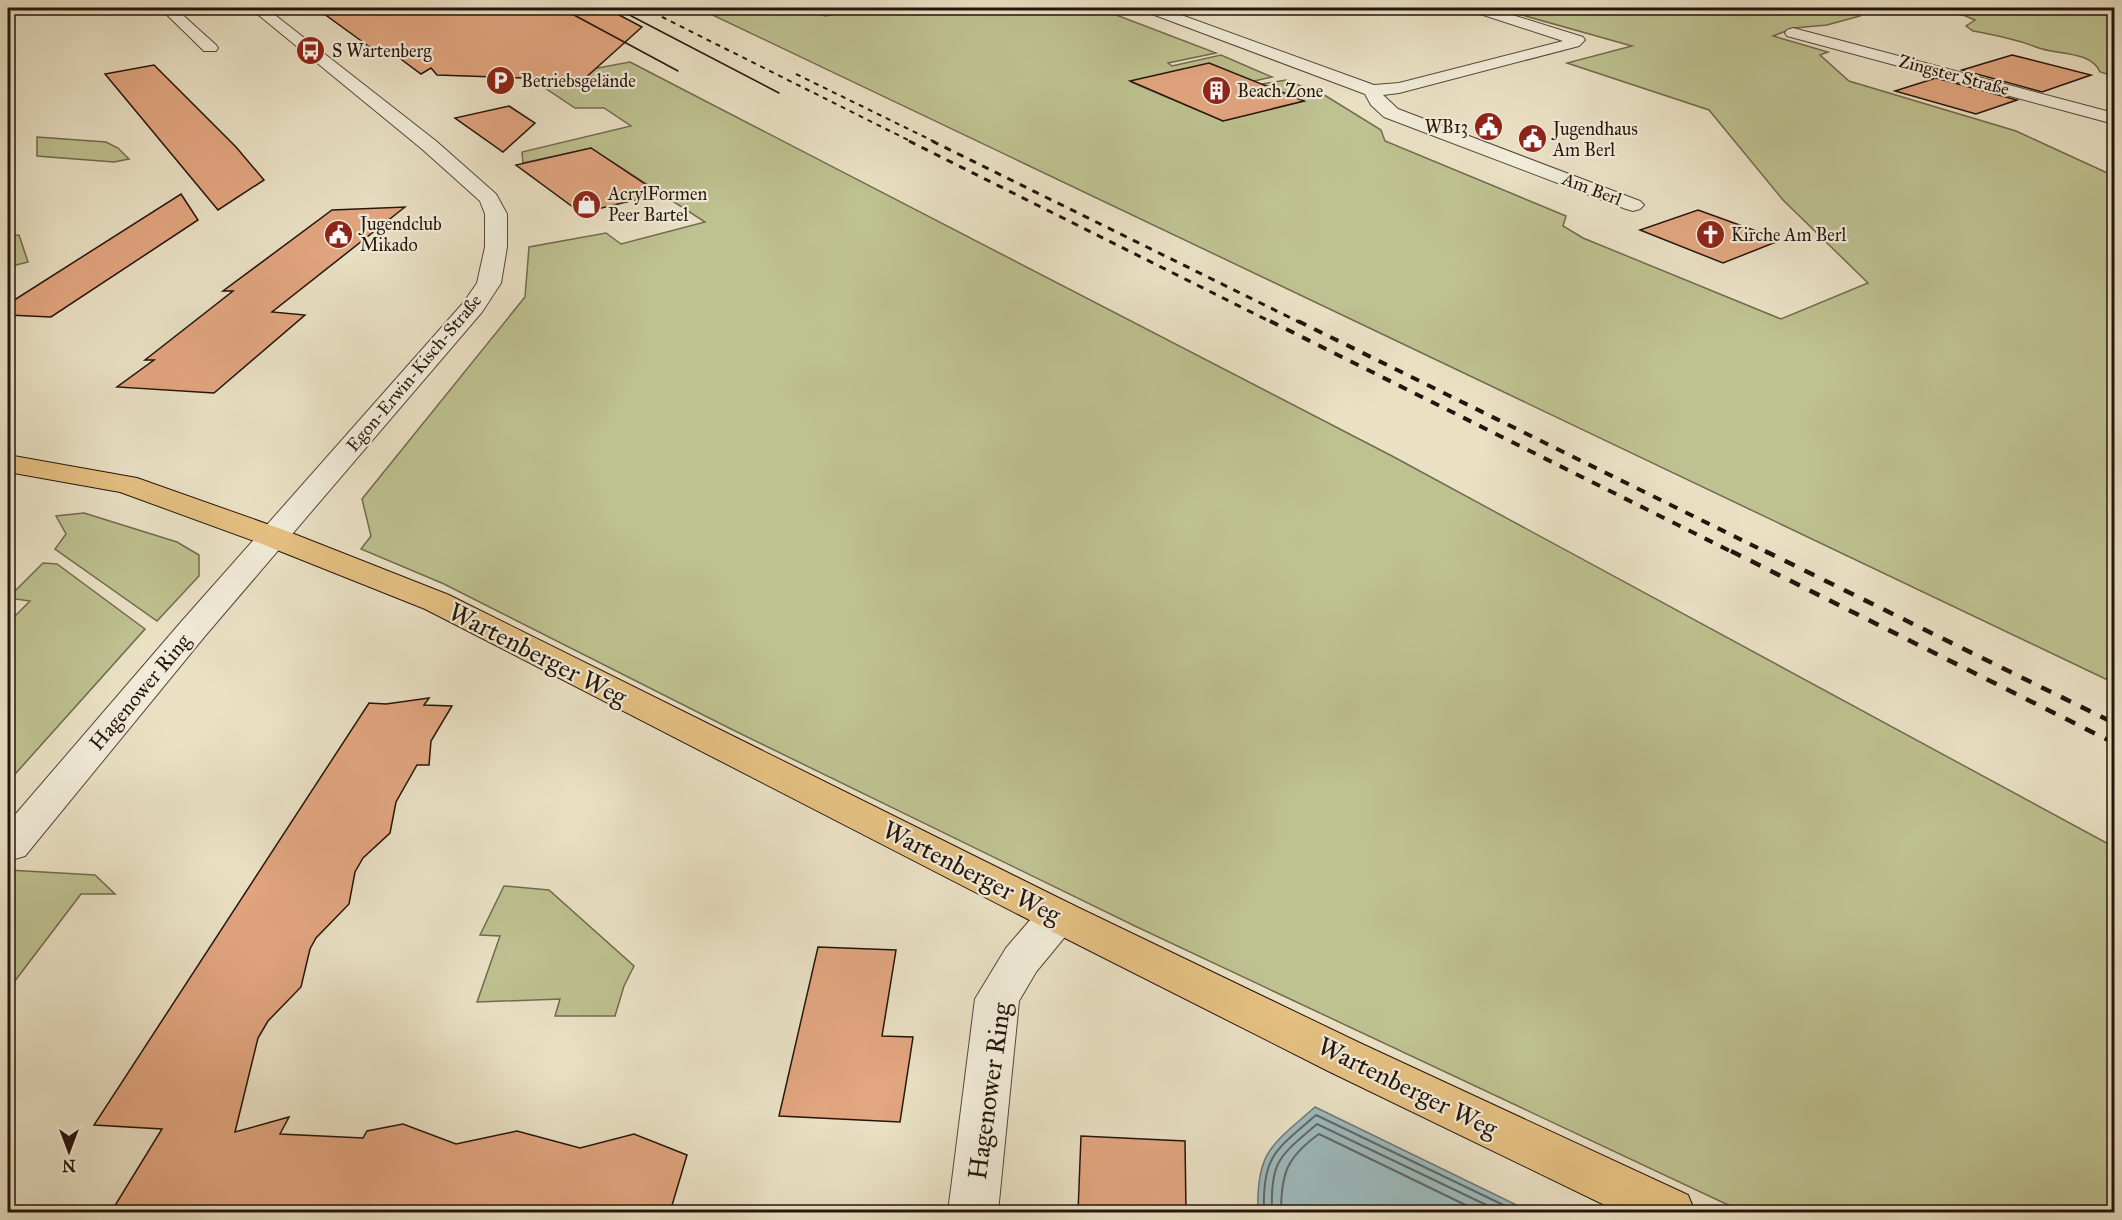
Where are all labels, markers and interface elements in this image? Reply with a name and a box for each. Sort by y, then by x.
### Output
bus stop icon: S Wartenberg [295,35,327,67]
place label: S Wartenberg [332,40,432,63]
street label: Zingster Straße [1896,50,2012,101]
parking icon: Betriebsgelände [484,65,516,97]
place label: Betriebsgelände [521,70,636,93]
building icon: Beach Zone [1200,75,1232,107]
place label: Beach Zone [1237,80,1323,102]
public building icon: WB13 [1473,111,1505,143]
place label: WB13 [1425,116,1468,138]
place label: Jugendhaus Am Berl [1551,118,1638,161]
public building icon: Jugendhaus Am Berl [1516,123,1548,155]
street label: Am Berl [1558,167,1625,210]
place label: AcrylFormen Peer Bartel [607,183,707,226]
shop icon: AcrylFormen Peer Bartel [571,188,603,220]
place label: Jugendclub Mikado [358,213,442,256]
public building icon: Jugendclub Mikado [323,218,355,250]
church icon: Kirche Am Berl [1694,219,1726,251]
place label: Kirche Am Berl [1731,224,1846,246]
street label: Egon-Erwin-Kisch-Straße [342,290,487,457]
street label: Wartenberger Weg [443,595,633,713]
street label: Hagenower Ring [84,628,196,756]
street label: Wartenberger Weg [877,813,1067,931]
street label: Hagenower Ring [961,1000,1017,1182]
street label: Wartenberger Weg [1313,1030,1504,1145]
north arrow [39,1121,99,1181]
text: N [62,1156,76,1175]

